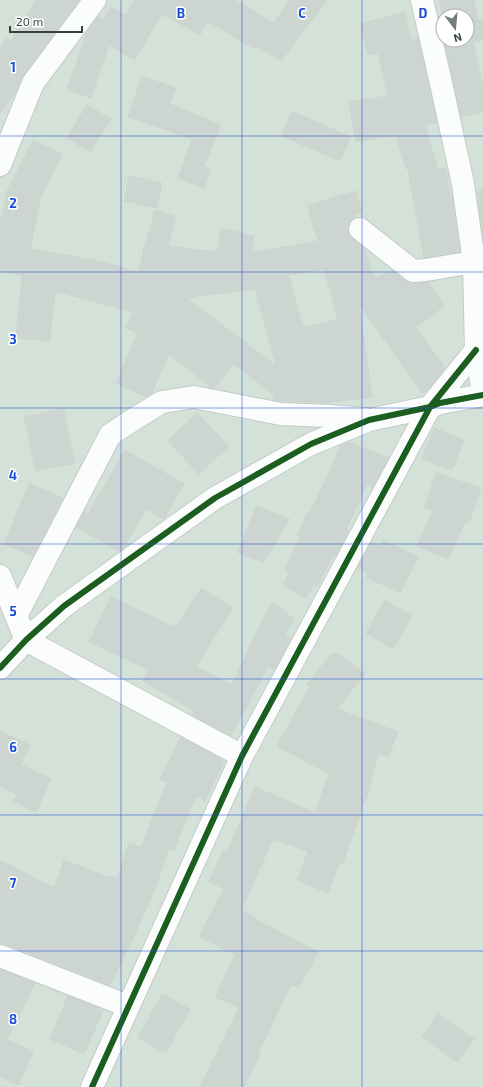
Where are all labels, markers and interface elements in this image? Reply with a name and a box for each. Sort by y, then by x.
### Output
text: B [177,5,185,21]
text: C [298,5,306,21]
text: D [419,5,428,21]
scale bar [10,8,82,34]
north arrow [435,8,475,48]
text: 20 m [16,14,43,28]
text: N [452,31,464,45]
text: 1 [10,59,16,75]
text: 2 [9,195,17,211]
text: 3 [9,331,17,347]
text: 4 [9,467,17,483]
text: 5 [9,603,17,619]
text: 6 [9,739,17,755]
text: 7 [10,875,17,891]
text: 8 [9,1011,17,1027]

